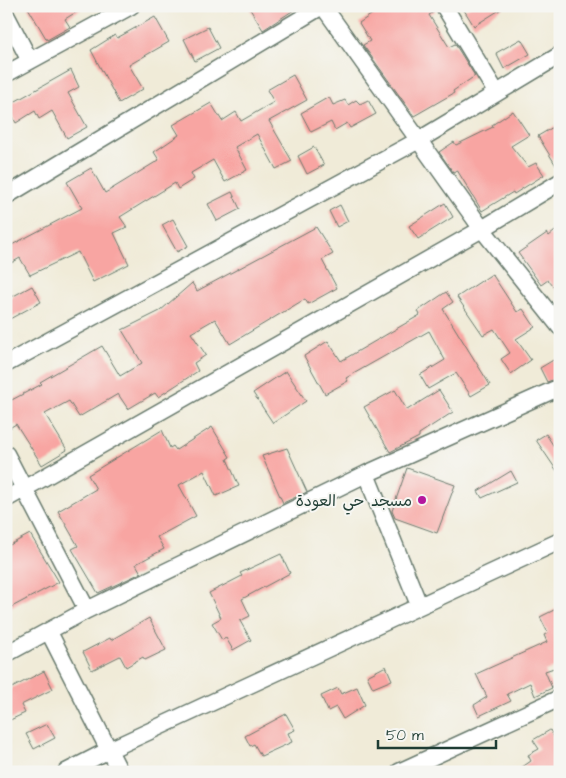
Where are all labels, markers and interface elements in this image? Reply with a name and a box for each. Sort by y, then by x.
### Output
place label: مسجد حي العودة [296,490,412,515]
marker: مسجد حي العودة [416,494,428,506]
scale bar [378,718,496,750]
text: 50 m [386,725,424,746]

